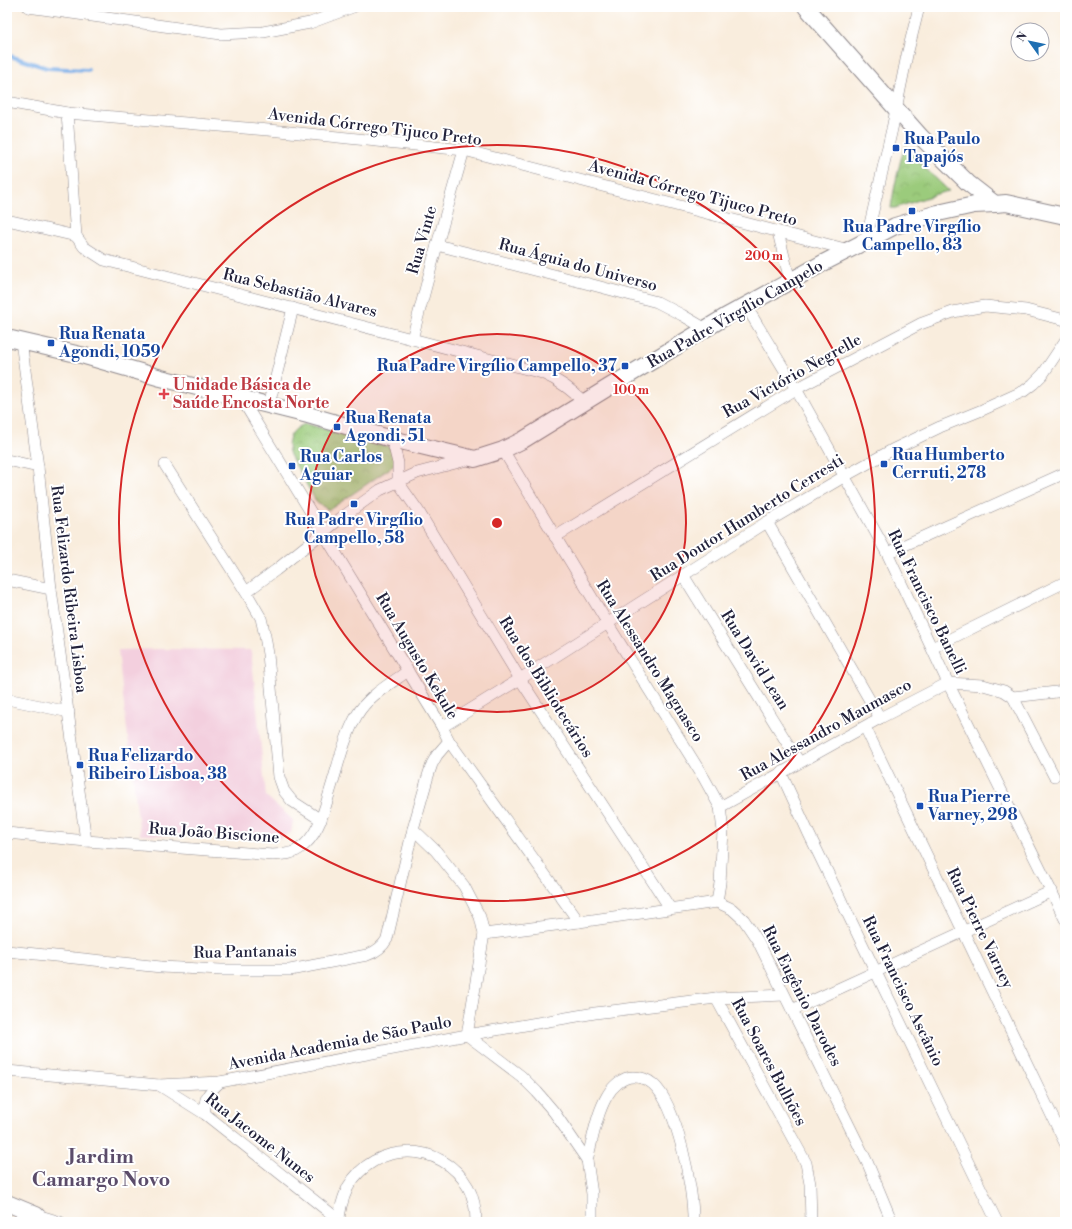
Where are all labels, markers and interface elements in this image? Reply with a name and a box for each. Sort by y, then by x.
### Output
north arrow [1010,22,1050,62]
text: N [1014,29,1031,45]
street label: Avenida Córrego Tijuco Preto [266,104,483,150]
place label: Rua Paulo Tapajós [904,129,981,167]
marker: Rua Paulo Tapajós [891,143,901,153]
street label: Avenida Córrego Tijuco Preto [586,155,799,230]
street label: Rua Vinte [403,203,441,277]
marker: Rua Padre Virgílio Campello, 83 [907,206,917,216]
place label: Rua Padre Virgílio Campello, 83 [843,217,981,255]
street label: Rua Águia do Universo [497,232,660,296]
text: 200 m [745,249,783,264]
street label: Rua Padre Virgílio Campelo [644,255,826,373]
street label: Rua Sebastião Alvares [221,264,379,322]
place label: Rua Renata Agondi, 1059 [58,324,161,362]
street label: Rua Victório Negrelle [719,330,865,422]
marker: Rua Renata Agondi, 1059 [46,338,56,348]
place label: Rua Padre Virgílio Campello, 37 [377,356,618,376]
marker: Rua Padre Virgílio Campello, 37 [620,361,630,371]
place label: Unidade Básica de Saúde Encosta Norte [173,375,330,413]
text: 100 m [613,383,649,398]
marker: Unidade Básica de Saúde Encosta Norte [158,388,170,400]
place label: Rua Renata Agondi, 51 [344,408,432,446]
marker: Rua Renata Agondi, 51 [332,422,342,432]
place label: Rua Humberto Cerruti, 278 [892,445,1005,483]
place label: Rua Carlos Aguiar [299,447,382,485]
street label: Rua Doutor Humberto Cerresti [647,450,847,586]
marker: Rua Humberto Cerruti, 278 [879,459,889,469]
marker: Rua Carlos Aguiar [287,461,297,471]
street label: Rua Felizardo Ribeira Lisboa [46,484,92,695]
marker: Rua Padre Virgílio Campello, 58 [349,499,359,509]
place label: Rua Padre Virgílio Campello, 58 [285,510,423,548]
centre of rings [490,516,504,530]
street label: Rua Francisco Banelli [883,526,971,678]
street label: Rua Alessandro Magnasco [592,576,708,746]
street label: Rua Augusto Kekule [371,589,463,723]
street label: Rua David Lean [716,606,794,714]
street label: Rua dos Bibliotecários [494,613,598,761]
street label: Rua Alessandro Maumasco [737,675,915,785]
place label: Rua Felizardo Ribeiro Lisboa, 38 [88,746,227,784]
marker: Rua Felizardo Ribeiro Lisboa, 38 [75,760,85,770]
place label: Rua Pierre Varney, 298 [927,787,1018,825]
marker: Rua Pierre Varney, 298 [915,801,925,811]
street label: Rua João Biscione [148,818,280,848]
street label: Rua Pierre Varney [942,864,1018,992]
street label: Rua Francisco Ascânio [858,912,948,1070]
street label: Rua Eugênio Darodes [758,922,846,1070]
street label: Rua Pantanais [193,941,297,963]
street label: Rua Soares Bulhões [727,995,811,1129]
street label: Avenida Academia de São Paulo [226,1012,453,1075]
street label: Rua Jacome Nunes [201,1089,319,1187]
district label: Jardim Camargo Novo [32,1145,170,1193]

